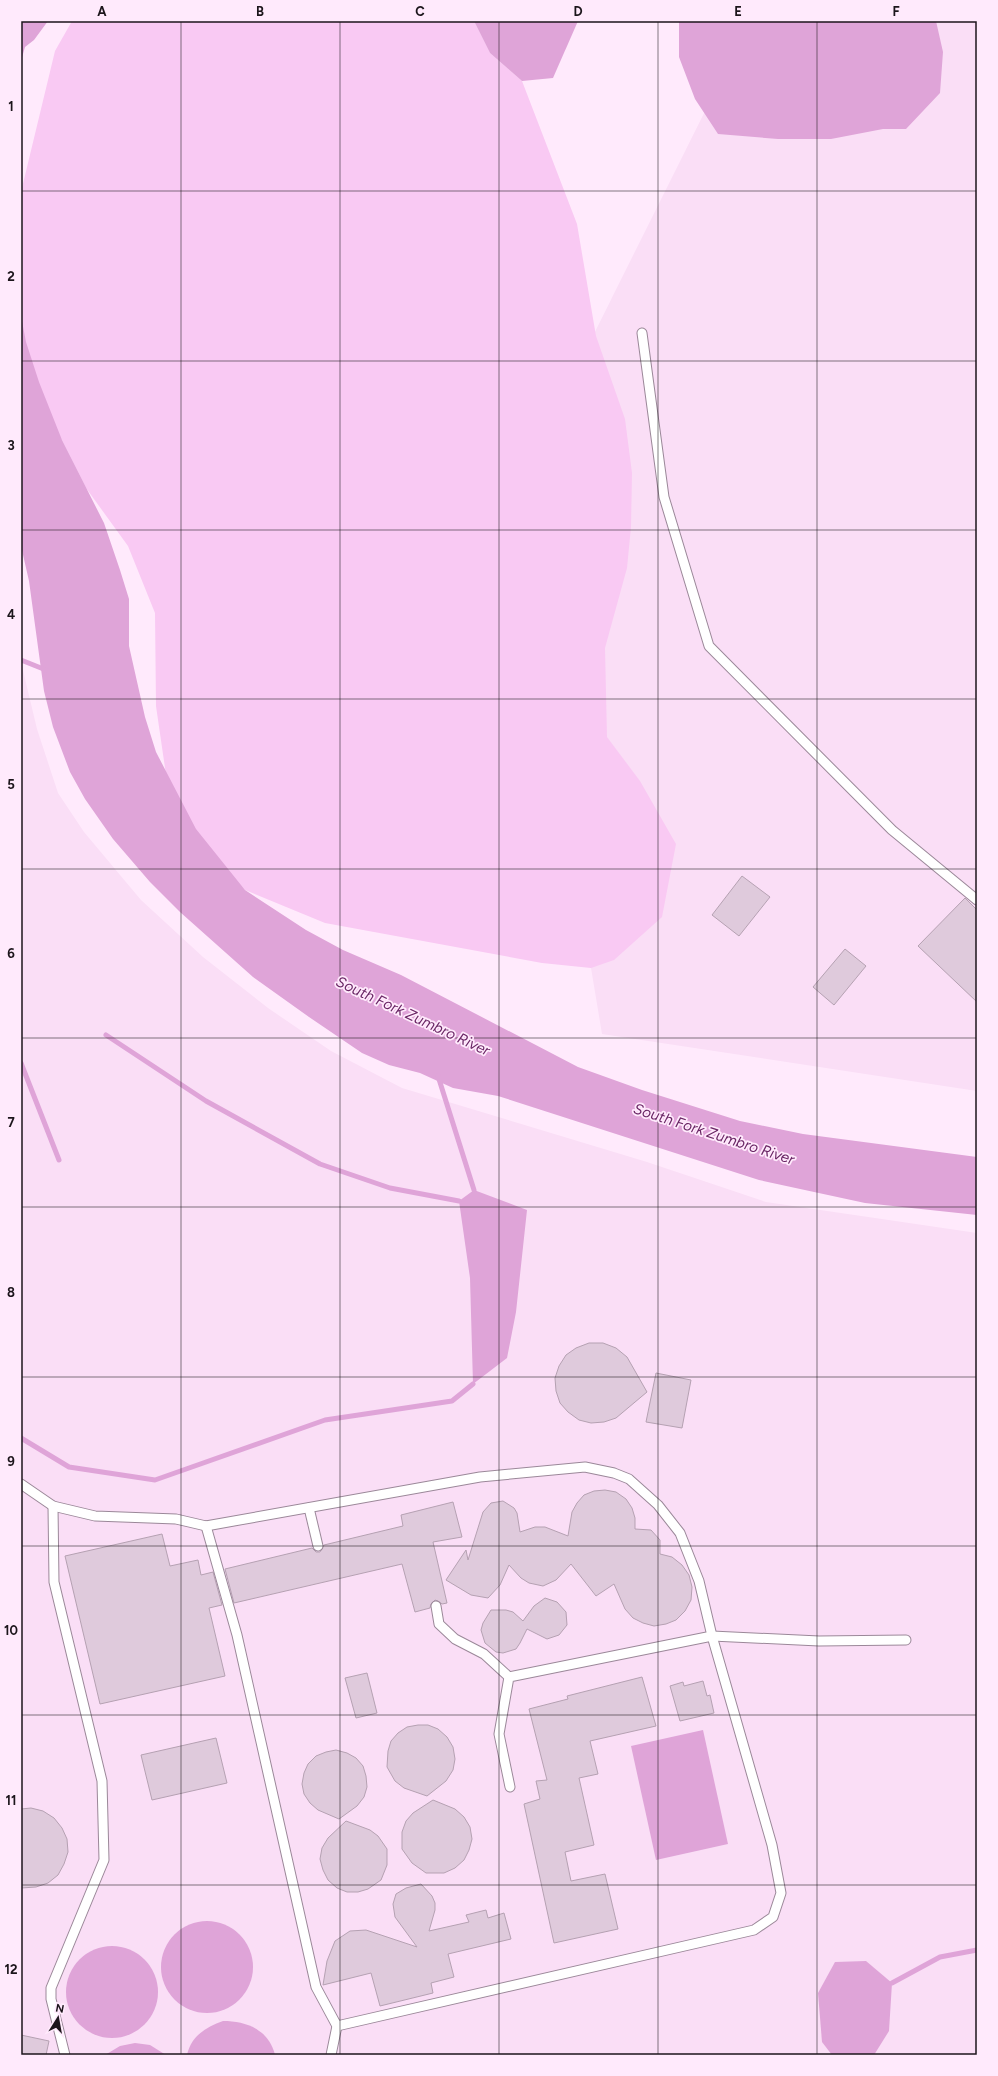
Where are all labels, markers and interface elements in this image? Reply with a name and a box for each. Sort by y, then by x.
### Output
text: A [97,4,107,19]
text: B [256,4,264,19]
text: C [415,4,425,19]
text: D [573,4,583,19]
text: E [734,4,742,19]
text: F [892,4,900,19]
text: 1 [8,99,14,114]
text: 2 [7,269,15,284]
text: 3 [7,438,15,453]
text: 4 [7,607,15,622]
text: 5 [7,777,15,792]
text: 6 [7,946,15,961]
water label: South Fork Zumbro River [333,972,494,1060]
water label: South Fork Zumbro River [631,1099,797,1169]
text: 7 [7,1115,15,1130]
text: 8 [7,1285,15,1300]
text: 9 [7,1454,15,1469]
text: 10 [4,1623,18,1638]
text: 11 [6,1793,16,1808]
text: 12 [4,1962,18,1977]
north arrow [38,1998,78,2038]
text: N [54,2001,65,2016]

